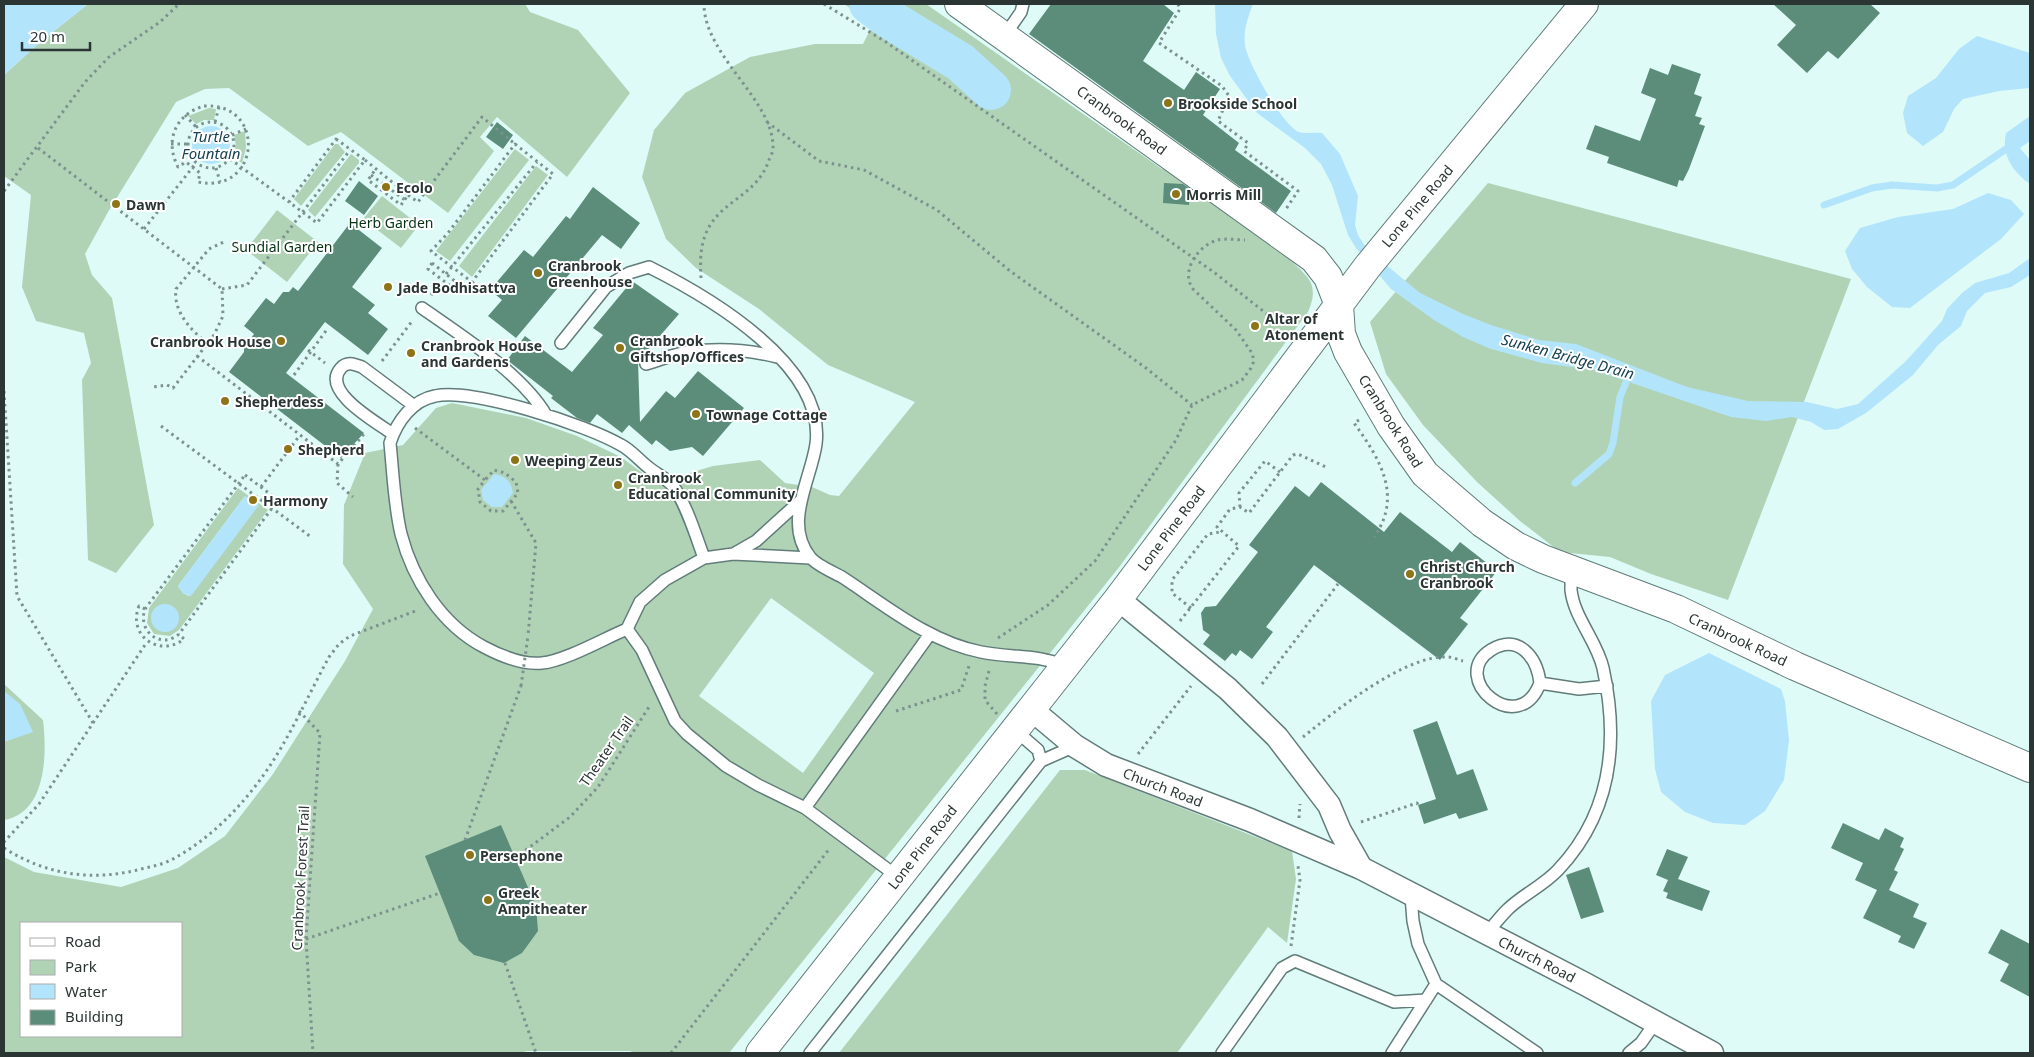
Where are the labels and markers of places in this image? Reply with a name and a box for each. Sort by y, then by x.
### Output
place label: Brookside School [1178,94,1297,113]
marker: Brookside School [1162,97,1174,109]
place label: Ecolo [396,178,433,197]
marker: Ecolo [380,181,392,193]
place label: Morris Mill [1186,185,1261,204]
marker: Morris Mill [1170,188,1182,200]
place label: Dawn [126,195,166,214]
marker: Dawn [110,198,122,210]
place label: Cranbrook Greenhouse [548,256,632,291]
marker: Cranbrook Greenhouse [532,267,544,279]
place label: Jade Bodhisattva [396,278,516,297]
marker: Jade Bodhisattva [382,281,394,293]
place label: Altar of Atonement [1265,309,1344,344]
marker: Altar of Atonement [1249,320,1261,332]
place label: Cranbrook Giftshop/Offices [630,331,744,366]
place label: Cranbrook House [150,332,271,351]
marker: Cranbrook House [275,335,287,347]
place label: Cranbrook House and Gardens [421,336,542,371]
marker: Cranbrook Giftshop/Offices [614,342,626,354]
marker: Cranbrook House and Gardens [405,347,417,359]
place label: Shepherdess [235,392,324,411]
marker: Shepherdess [219,395,231,407]
place label: Townage Cottage [706,405,827,424]
marker: Townage Cottage [690,408,702,420]
place label: Shepherd [298,440,364,459]
marker: Shepherd [282,443,294,455]
place label: Weeping Zeus [525,451,622,470]
marker: Weeping Zeus [509,454,521,466]
place label: Cranbrook Educational Community [628,468,795,503]
marker: Cranbrook Educational Community [612,479,624,491]
place label: Harmony [263,491,328,510]
marker: Harmony [247,494,259,506]
place label: Christ Church Cranbrook [1420,557,1515,592]
marker: Christ Church Cranbrook [1404,568,1416,580]
place label: Persephone [480,846,563,865]
marker: Persephone [464,849,476,861]
place label: Greek Ampitheater [498,883,588,918]
marker: Greek Ampitheater [482,894,494,906]

